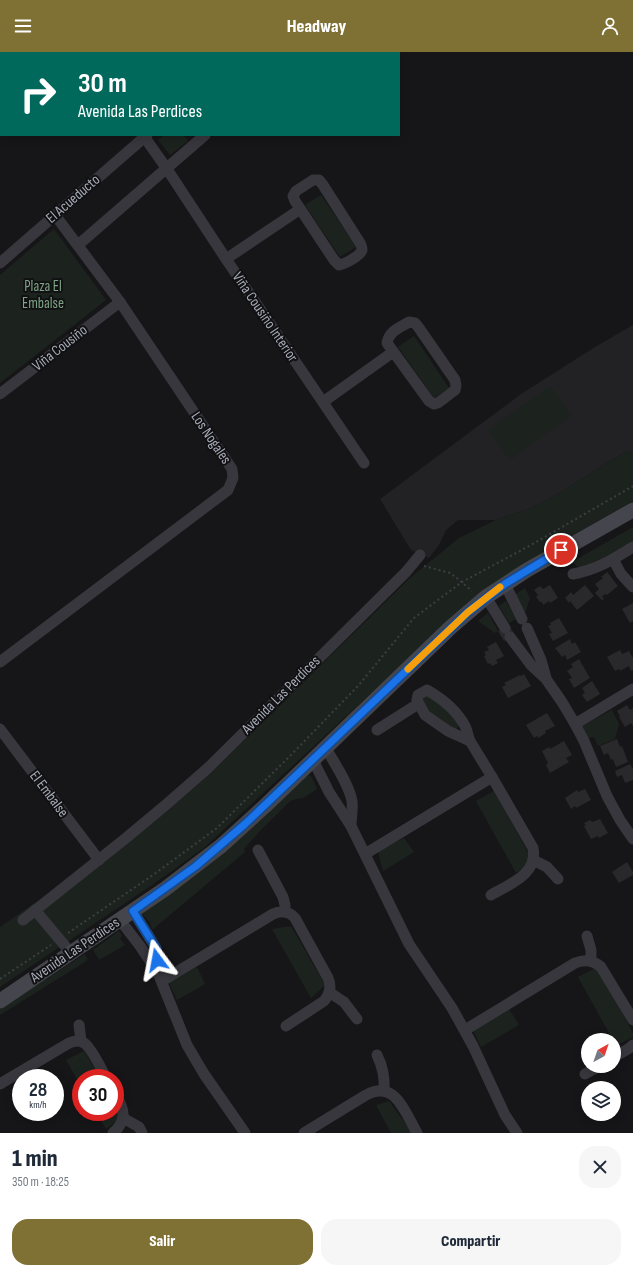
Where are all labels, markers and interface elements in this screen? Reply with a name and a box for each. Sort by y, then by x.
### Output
icon: menu [12,15,34,37]
icon: person [599,15,621,37]
text: Headway [287,16,346,37]
text: 30 m [78,67,127,100]
icon: right [12,68,64,120]
text: Avenida Las Perdices [78,101,202,122]
street label: El Acueducto [42,170,104,228]
street label: Viña Cousiño Interior [228,268,303,366]
park label: Plaza El Embalse [22,277,64,313]
street label: Viña Cousiño [29,321,91,375]
street label: Los Nogales [187,408,235,468]
pin [544,533,578,567]
icon: arrive [550,539,572,561]
street label: Avenida Las Perdices [237,652,324,739]
street label: El Embalse [25,767,73,821]
street label: Avenida Las Perdices [26,913,123,987]
position arrow [136,939,178,981]
north arrow [581,1033,621,1073]
map controls [581,1033,621,1121]
speed limit sign: 30 [72,1069,124,1121]
text: 28 [29,1078,47,1102]
button: layers [581,1081,621,1121]
text: km/h [29,1099,47,1111]
text: 1 min [12,1144,58,1173]
button: close [579,1146,621,1188]
text: 350 m · 18:25 [12,1174,69,1190]
button: Salir [12,1219,313,1265]
button: Compartir [321,1219,621,1265]

